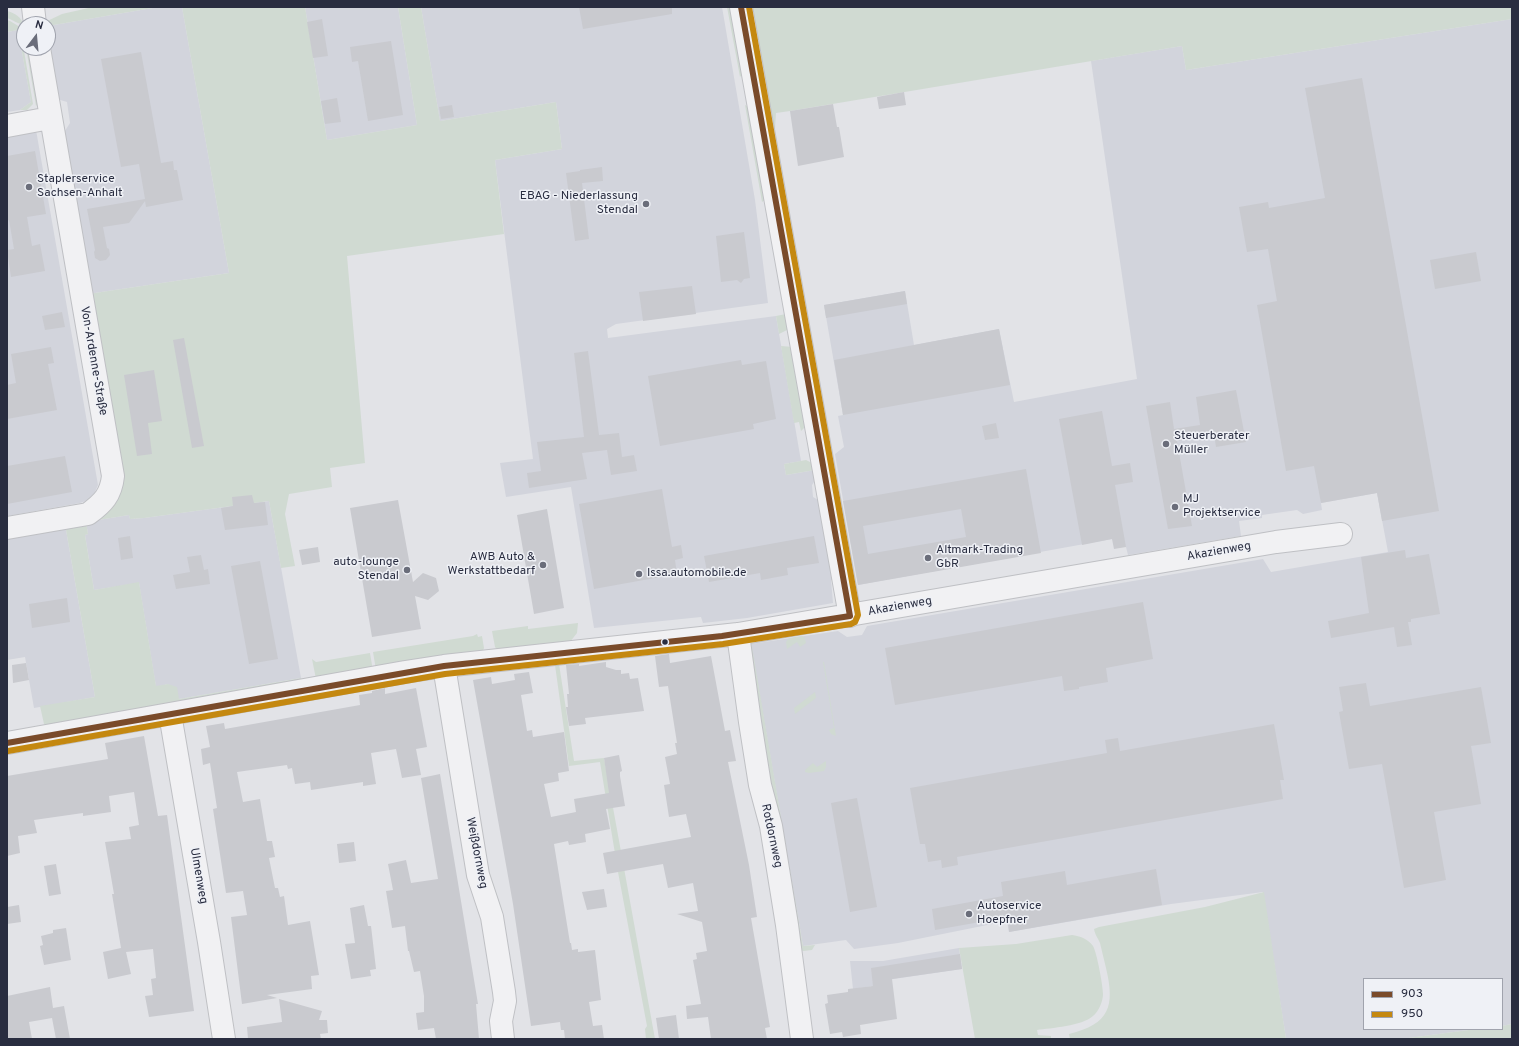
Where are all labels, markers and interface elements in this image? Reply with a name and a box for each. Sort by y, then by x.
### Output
north arrow [16,16,56,56]
text: N [33,18,45,33]
place label: Staplerservice Sachsen-Anhalt [37,173,123,201]
marker: Staplerservice Sachsen-Anhalt [24,182,34,192]
place label: EBAG - Niederlassung Stendal [520,190,638,218]
marker: EBAG - Niederlassung Stendal [641,199,651,209]
street label: Von-Ardenne-Straße [76,305,110,417]
place label: Steuerberater Müller [1174,430,1250,458]
marker: Steuerberater Müller [1161,439,1171,449]
place label: MJ Projektservice [1183,493,1260,521]
marker: MJ Projektservice [1170,502,1180,512]
street label: Akazienweg [1186,539,1252,565]
place label: Altmark-Trading GbR [936,544,1023,572]
place label: AWB Auto & Werkstattbedarf [448,551,535,579]
marker: Altmark-Trading GbR [923,553,933,563]
place label: auto-lounge Stendal [333,556,399,584]
marker: AWB Auto & Werkstattbedarf [538,560,548,570]
marker: auto-lounge Stendal [402,565,412,575]
place label: Issa.automobile.de [647,567,746,581]
marker: Issa.automobile.de [634,569,644,579]
street label: Akazienweg [867,594,933,620]
unlabelled marker [660,637,670,647]
street label: Rotdornweg [757,803,785,869]
street label: Weißdornweg [462,816,490,890]
street label: Ulmenweg [186,847,210,905]
place label: Autoservice Hoepfner [977,900,1041,928]
marker: Autoservice Hoepfner [964,909,974,919]
legend [1363,978,1503,1030]
text: 903 [1401,986,1423,1002]
text: 950 [1401,1006,1423,1022]

